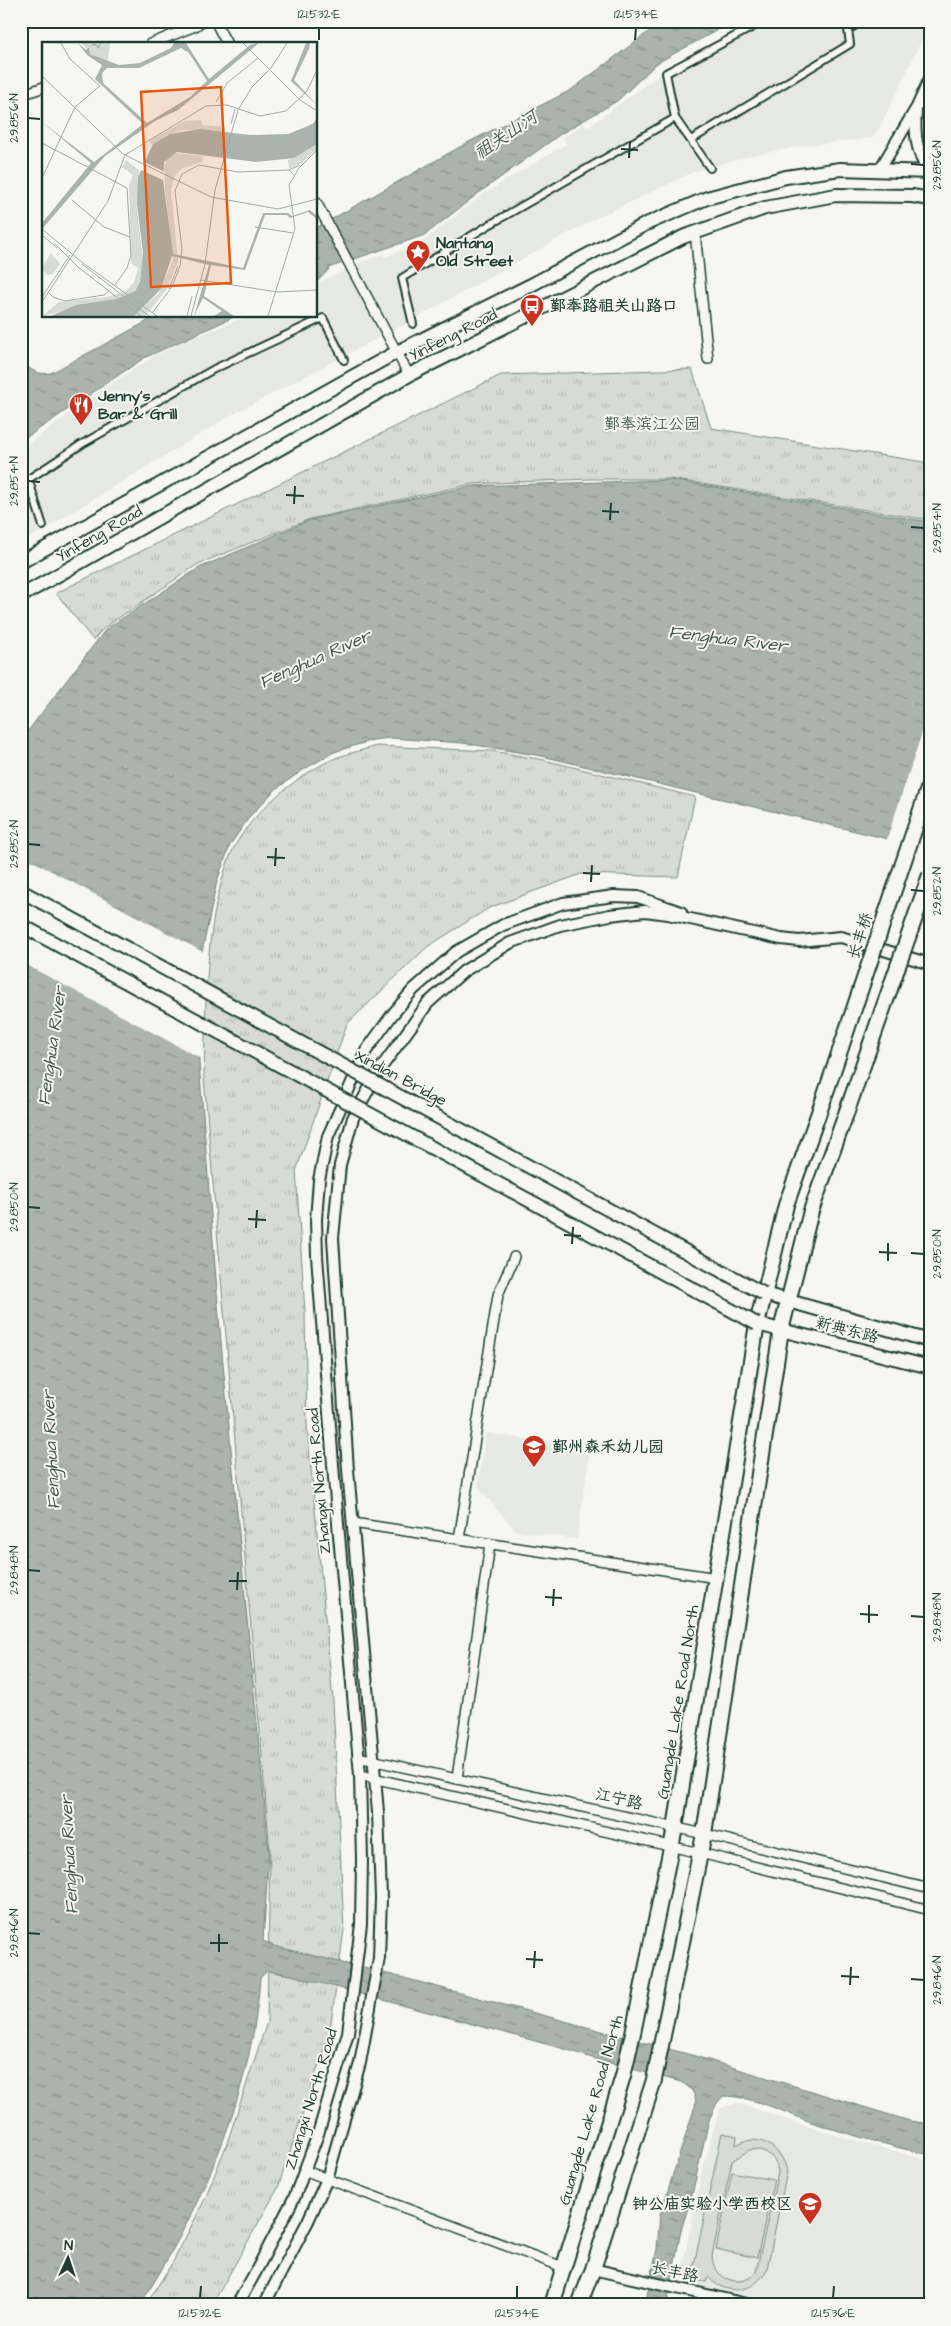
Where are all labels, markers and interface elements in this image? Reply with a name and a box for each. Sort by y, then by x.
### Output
text: 121.532°E [298,6,340,23]
text: 121.534°E [614,6,658,23]
inset map [42,42,318,318]
text: 29.856°N [6,93,23,143]
water label: 祖关山河 [469,103,545,165]
text: 29.856°N [929,140,946,190]
place label: Nantang Old Street [436,232,514,272]
place icon: Nantang Old Street [405,239,431,273]
bus stop icon: 鄞奉路祖关山路口 [519,293,545,327]
place label: 鄞奉路祖关山路口 [550,295,678,317]
street label: Yinfeng Road [405,303,501,368]
place label: Jenny's Bar & Grill [97,385,178,425]
restaurant icon: Jenny's Bar & Grill [68,392,94,426]
park label: 鄞奉滨江公园 [604,413,700,435]
text: 29.854°N [6,456,23,506]
street label: Yinfeng Road [52,500,147,569]
text: 29.854°N [929,503,946,553]
water label: Fenghua Rıver [667,619,791,660]
water label: Fenghua Rıver [255,622,377,696]
text: 29.852°N [6,819,23,868]
text: 29.852°N [929,866,946,915]
street label: 长丰桥 [842,910,878,962]
water label: Fenghua Rıver [31,983,74,1107]
street label: Xindian Bridge [351,1045,451,1112]
text: 29.850°N [6,1182,23,1232]
text: 29.850°N [929,1229,946,1279]
street label: 新典东路 [813,1312,881,1348]
water label: Fenghua Rıver [35,1388,68,1510]
street label: Zhangxi North Road [302,1407,337,1555]
school or university icon: 鄞州森禾幼儿园 [521,1434,547,1468]
place label: 鄞州森禾幼儿园 [552,1436,664,1458]
text: 29.848°N [6,1545,23,1595]
text: 29.848°N [929,1592,946,1642]
street label: Guangde Lake Road North [652,1603,705,1801]
street label: 江宁路 [593,1783,645,1815]
water label: Fenghua Rıver [53,1793,86,1915]
text: 29.846°N [6,1908,23,1958]
text: 29.846°N [929,1955,946,2005]
street label: Guangde Lake Road North [553,2013,630,2208]
street label: Zhangxi North Road [279,2026,344,2173]
school or university icon: 钟公庙实验小学西校区 [797,2191,823,2225]
place label: 钟公庙实验小学西校区 [632,2193,792,2215]
north arrow [42,2234,92,2284]
text: N [64,2236,74,2256]
street label: 长丰路 [649,2256,701,2288]
text: 121.532°E [179,2305,221,2322]
text: 121.534°E [495,2305,539,2322]
text: 121.536°E [811,2305,855,2322]

